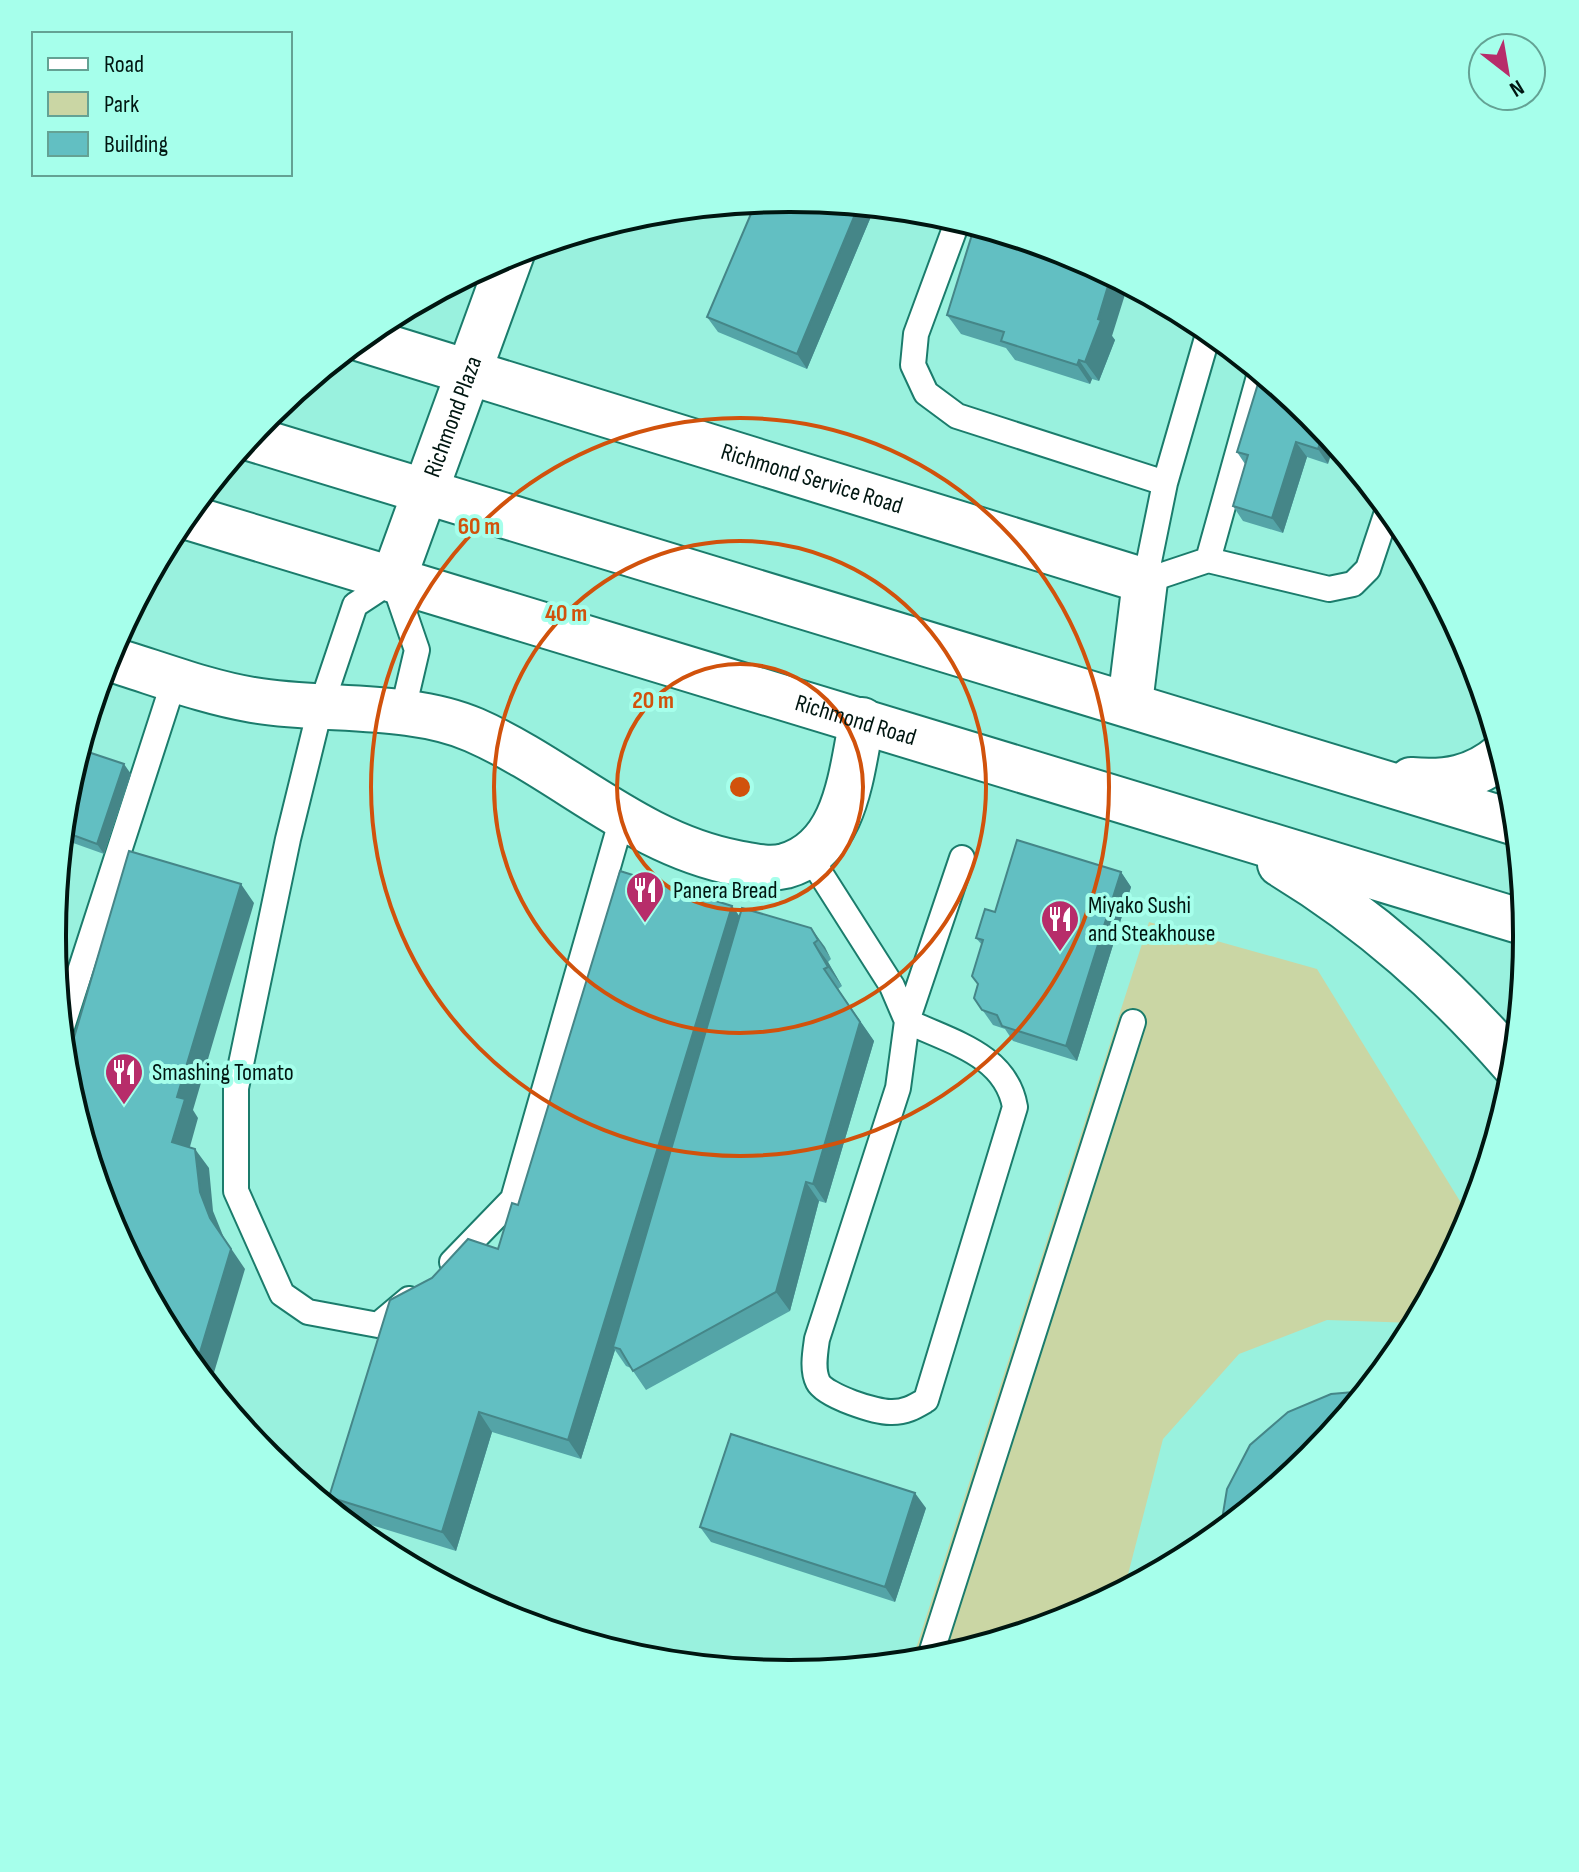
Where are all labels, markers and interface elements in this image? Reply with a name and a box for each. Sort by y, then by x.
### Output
legend [32,32,292,176]
north arrow [1467,32,1547,112]
text: Road [104,50,144,79]
text: N [1505,73,1529,102]
text: Park [104,90,139,119]
text: Building [104,130,168,159]
street label: Richmond Plaza [418,352,488,481]
street label: Richmond Service Road [717,437,906,520]
text: 60 m [458,512,500,541]
text: 40 m [545,599,587,628]
text: 20 m [632,686,674,715]
street label: Richmond Road [792,688,920,752]
centre of rings [726,773,754,801]
restaurant icon: Panera Bread [624,869,666,924]
place label: Panera Bread [673,876,778,905]
place label: Miyako Sushi and Steakhouse [1088,891,1215,948]
restaurant icon: Miyako Sushi and Steakhouse [1039,898,1081,953]
restaurant icon: Smashing Tomato [103,1051,145,1106]
place label: Smashing Tomato [152,1058,294,1087]

